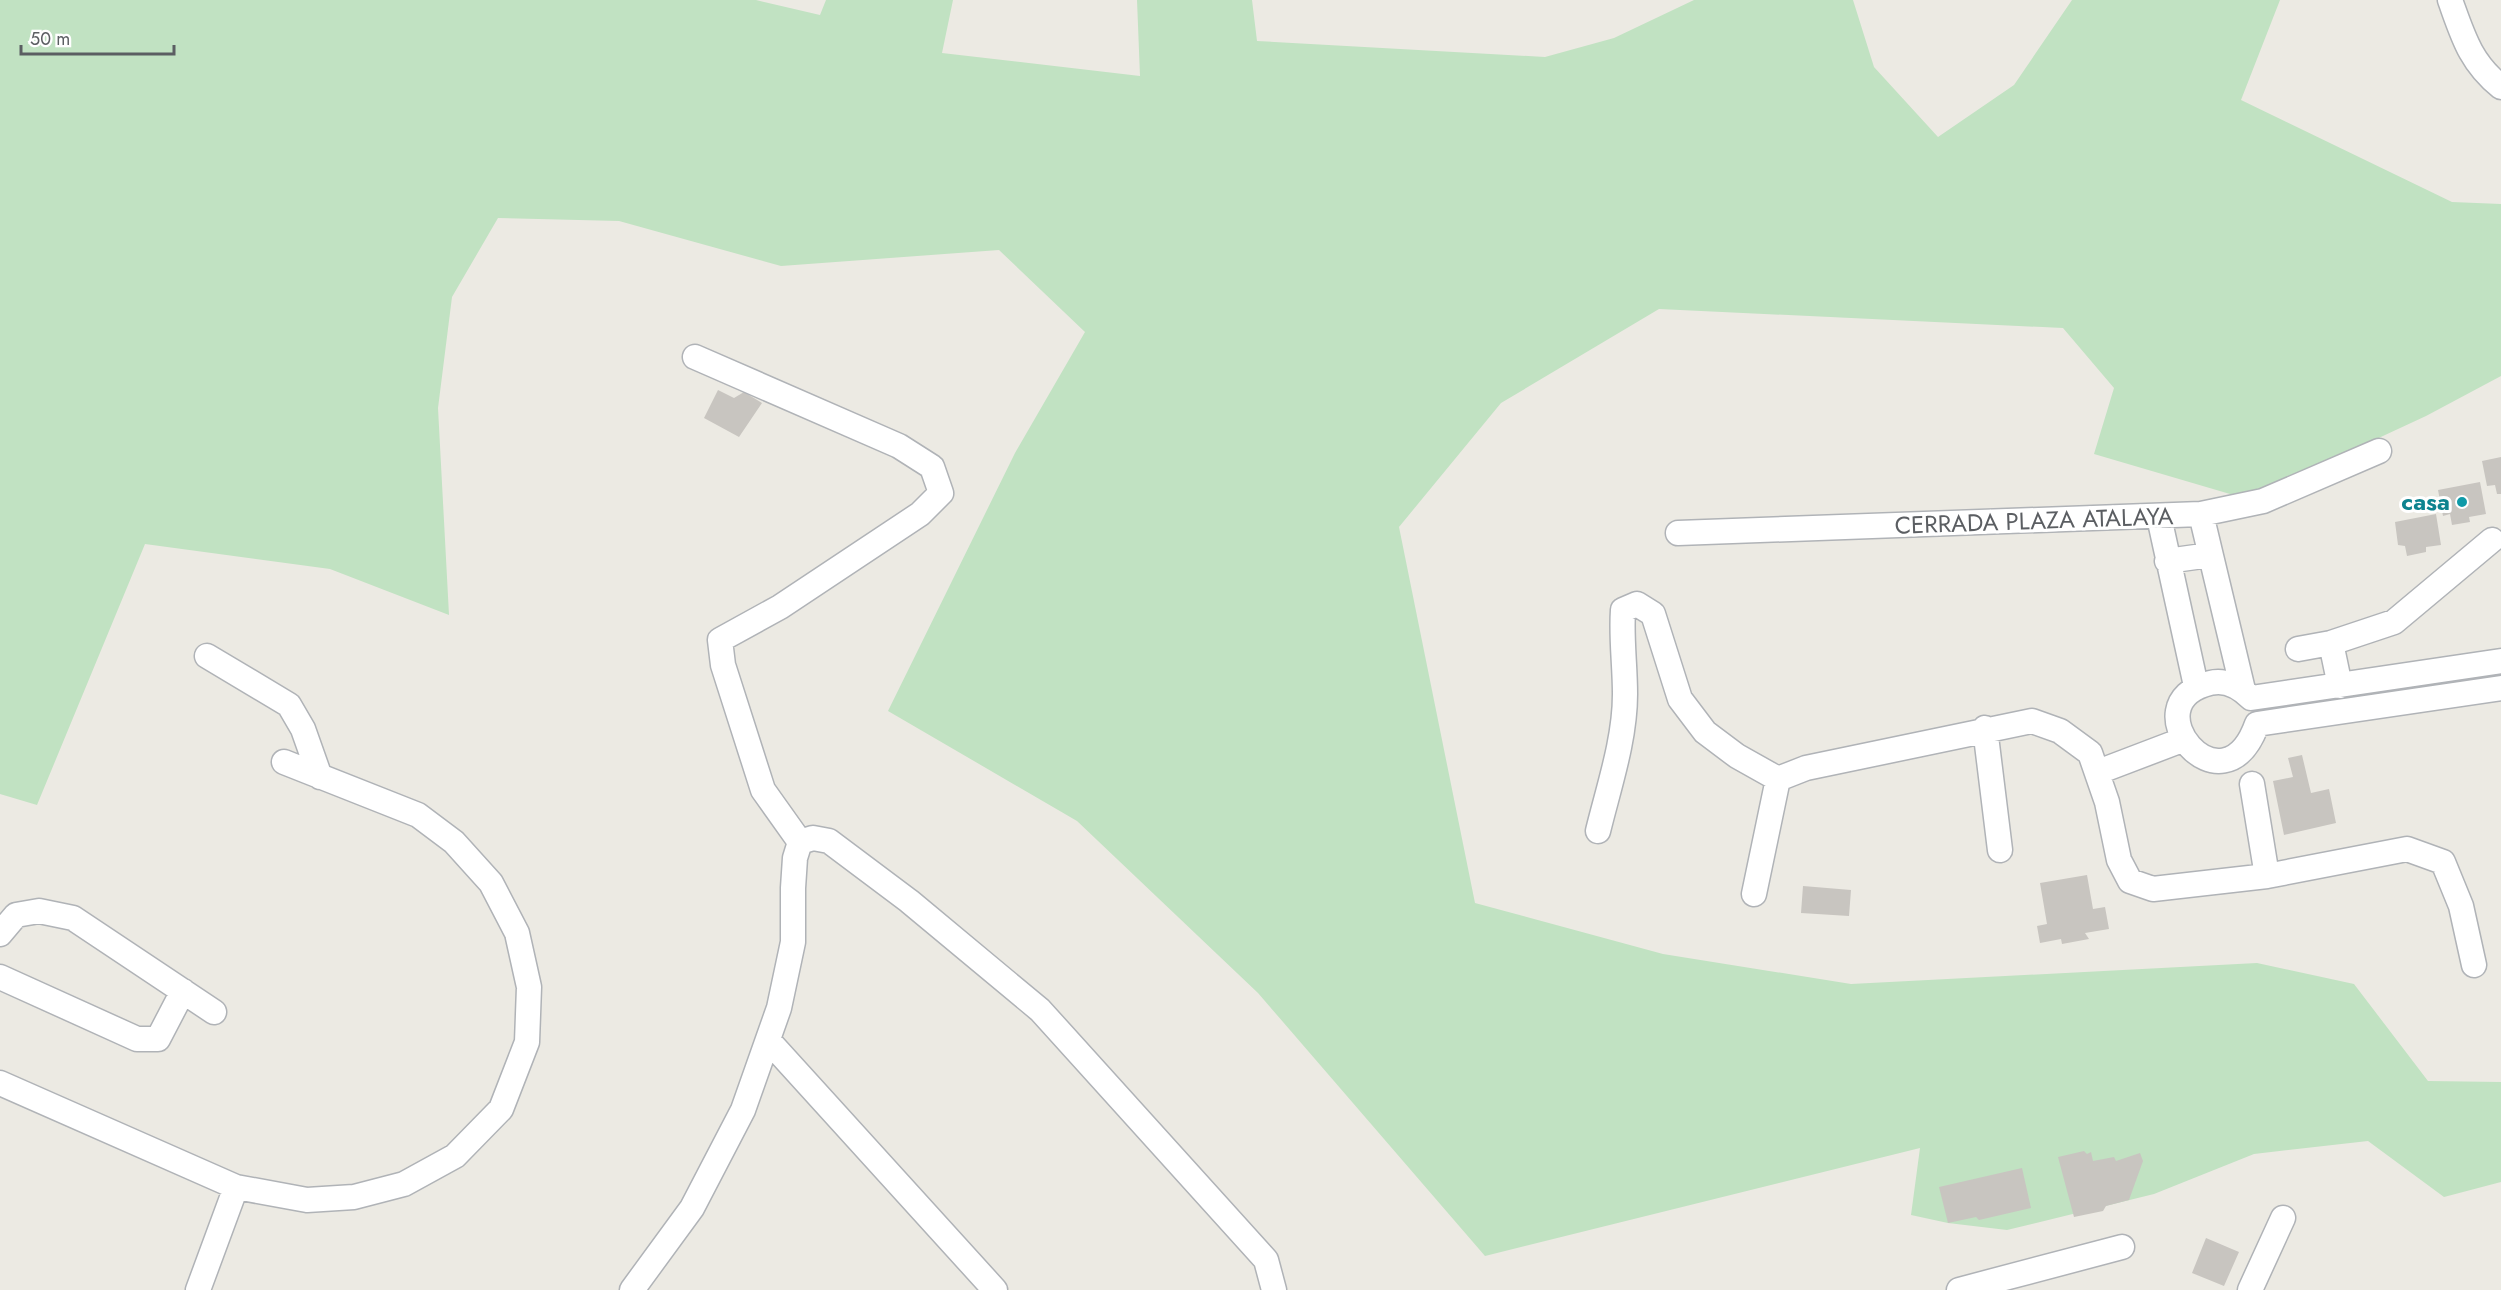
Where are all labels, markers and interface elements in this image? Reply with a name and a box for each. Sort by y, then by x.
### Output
scale bar [21,18,174,56]
text: 50 m [30,26,70,52]
place label: casa [2401,484,2450,519]
marker: casa [2455,495,2469,509]
street label: CERRADA PLAZA ATALAYA [1894,498,2174,543]

